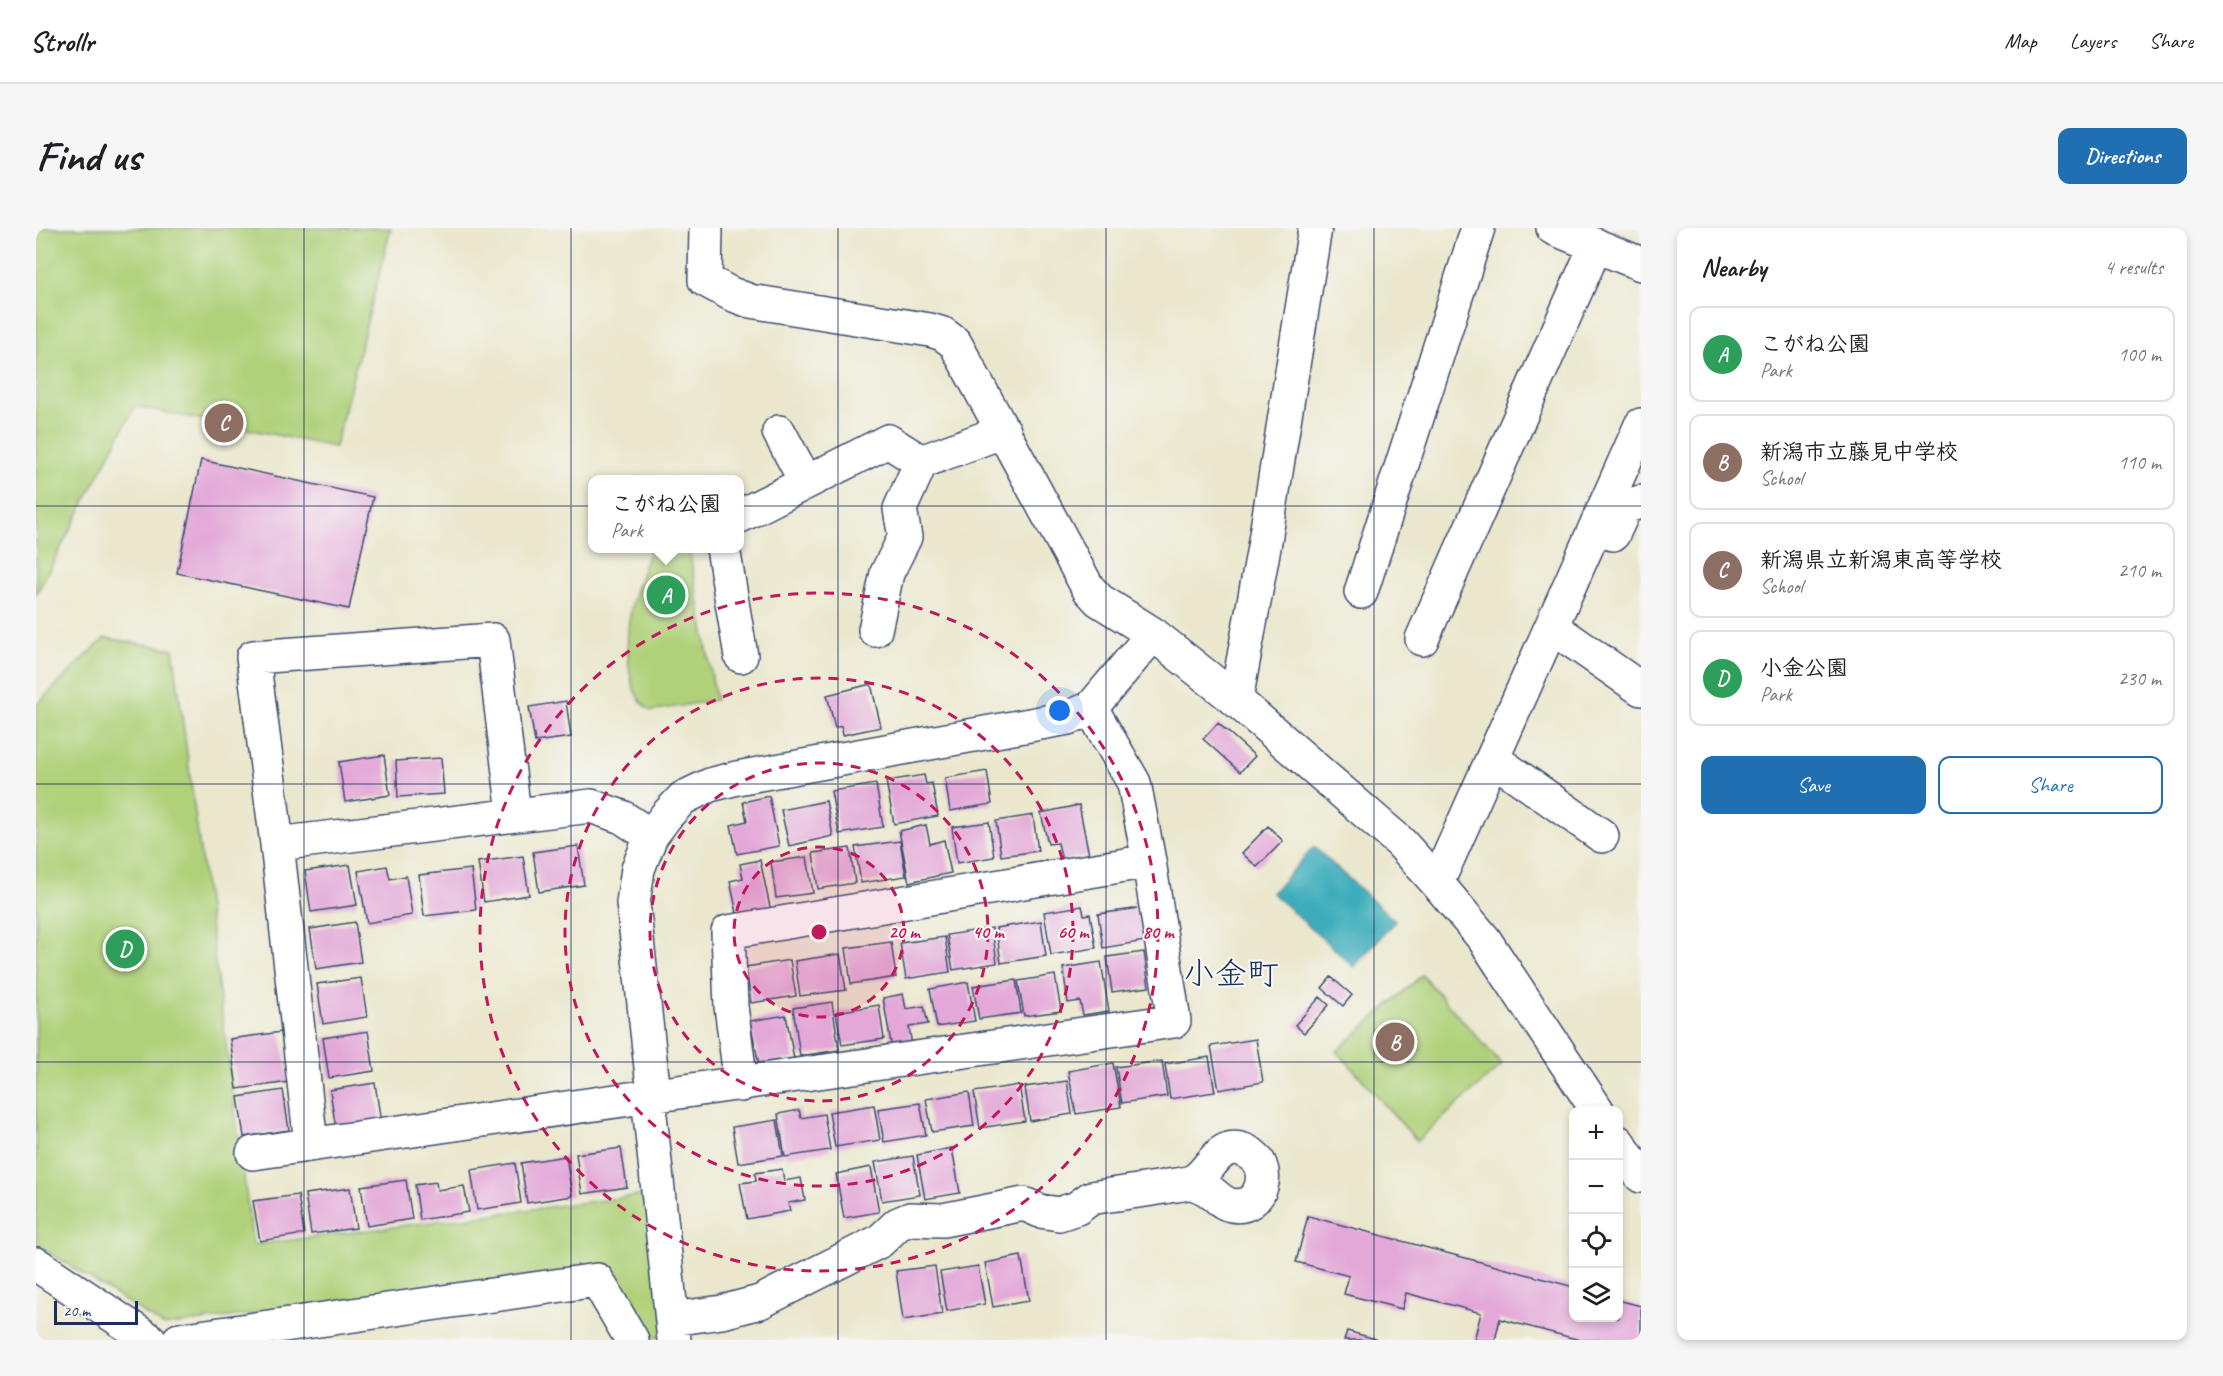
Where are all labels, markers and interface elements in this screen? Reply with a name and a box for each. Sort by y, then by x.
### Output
text: Strollr [30,24,94,59]
text: Map [2004,28,2037,54]
text: Layers [2070,28,2116,54]
text: Share [2149,28,2193,54]
button: Directions [2058,128,2187,184]
text: Find us [36,130,141,183]
text: Nearby [1701,251,1766,284]
text: 4 results [2104,255,2163,280]
text: こがね公園 [1760,330,1870,358]
text: A [1717,342,1728,367]
text: 100 m [2118,342,2161,367]
text: Park [1760,358,1792,383]
pin: C [204,400,243,446]
text: 新潟市立藤見中学校 [1760,438,1958,466]
text: B [1717,450,1728,475]
text: 110 m [2118,450,2161,475]
text: School [1760,466,1803,491]
popup [588,475,744,553]
text: こがね公園 [611,490,721,518]
text: Park [611,518,643,543]
text: 新潟県立新潟東高等学校 [1760,546,2002,574]
text: C [1718,558,1727,583]
text: 210 m [2118,558,2161,583]
pin: A [646,572,686,617]
text: School [1760,574,1803,599]
text: 小金公園 [1760,654,1848,682]
text: D [1717,666,1728,691]
text: 230 m [2118,666,2161,691]
text: Park [1760,682,1792,707]
your location [1045,696,1074,725]
button: Save [1701,756,1926,814]
button: Share [1938,756,2163,814]
text: 20 m [889,921,921,943]
text: 40 m [973,921,1005,943]
text: 60 m [1057,921,1090,943]
text: 80 m [1143,921,1175,943]
centre of rings [809,922,829,942]
pin: D [106,926,145,972]
district label: 小金町 [1183,953,1279,994]
pin: B [1376,1020,1414,1064]
map controls [1569,1106,1623,1322]
button: + [1569,1106,1623,1160]
button: − [1569,1160,1623,1214]
button: locate [1569,1214,1623,1268]
button: layers [1569,1268,1623,1322]
scale bar [54,1298,138,1326]
text: 20 m [63,1301,90,1321]

